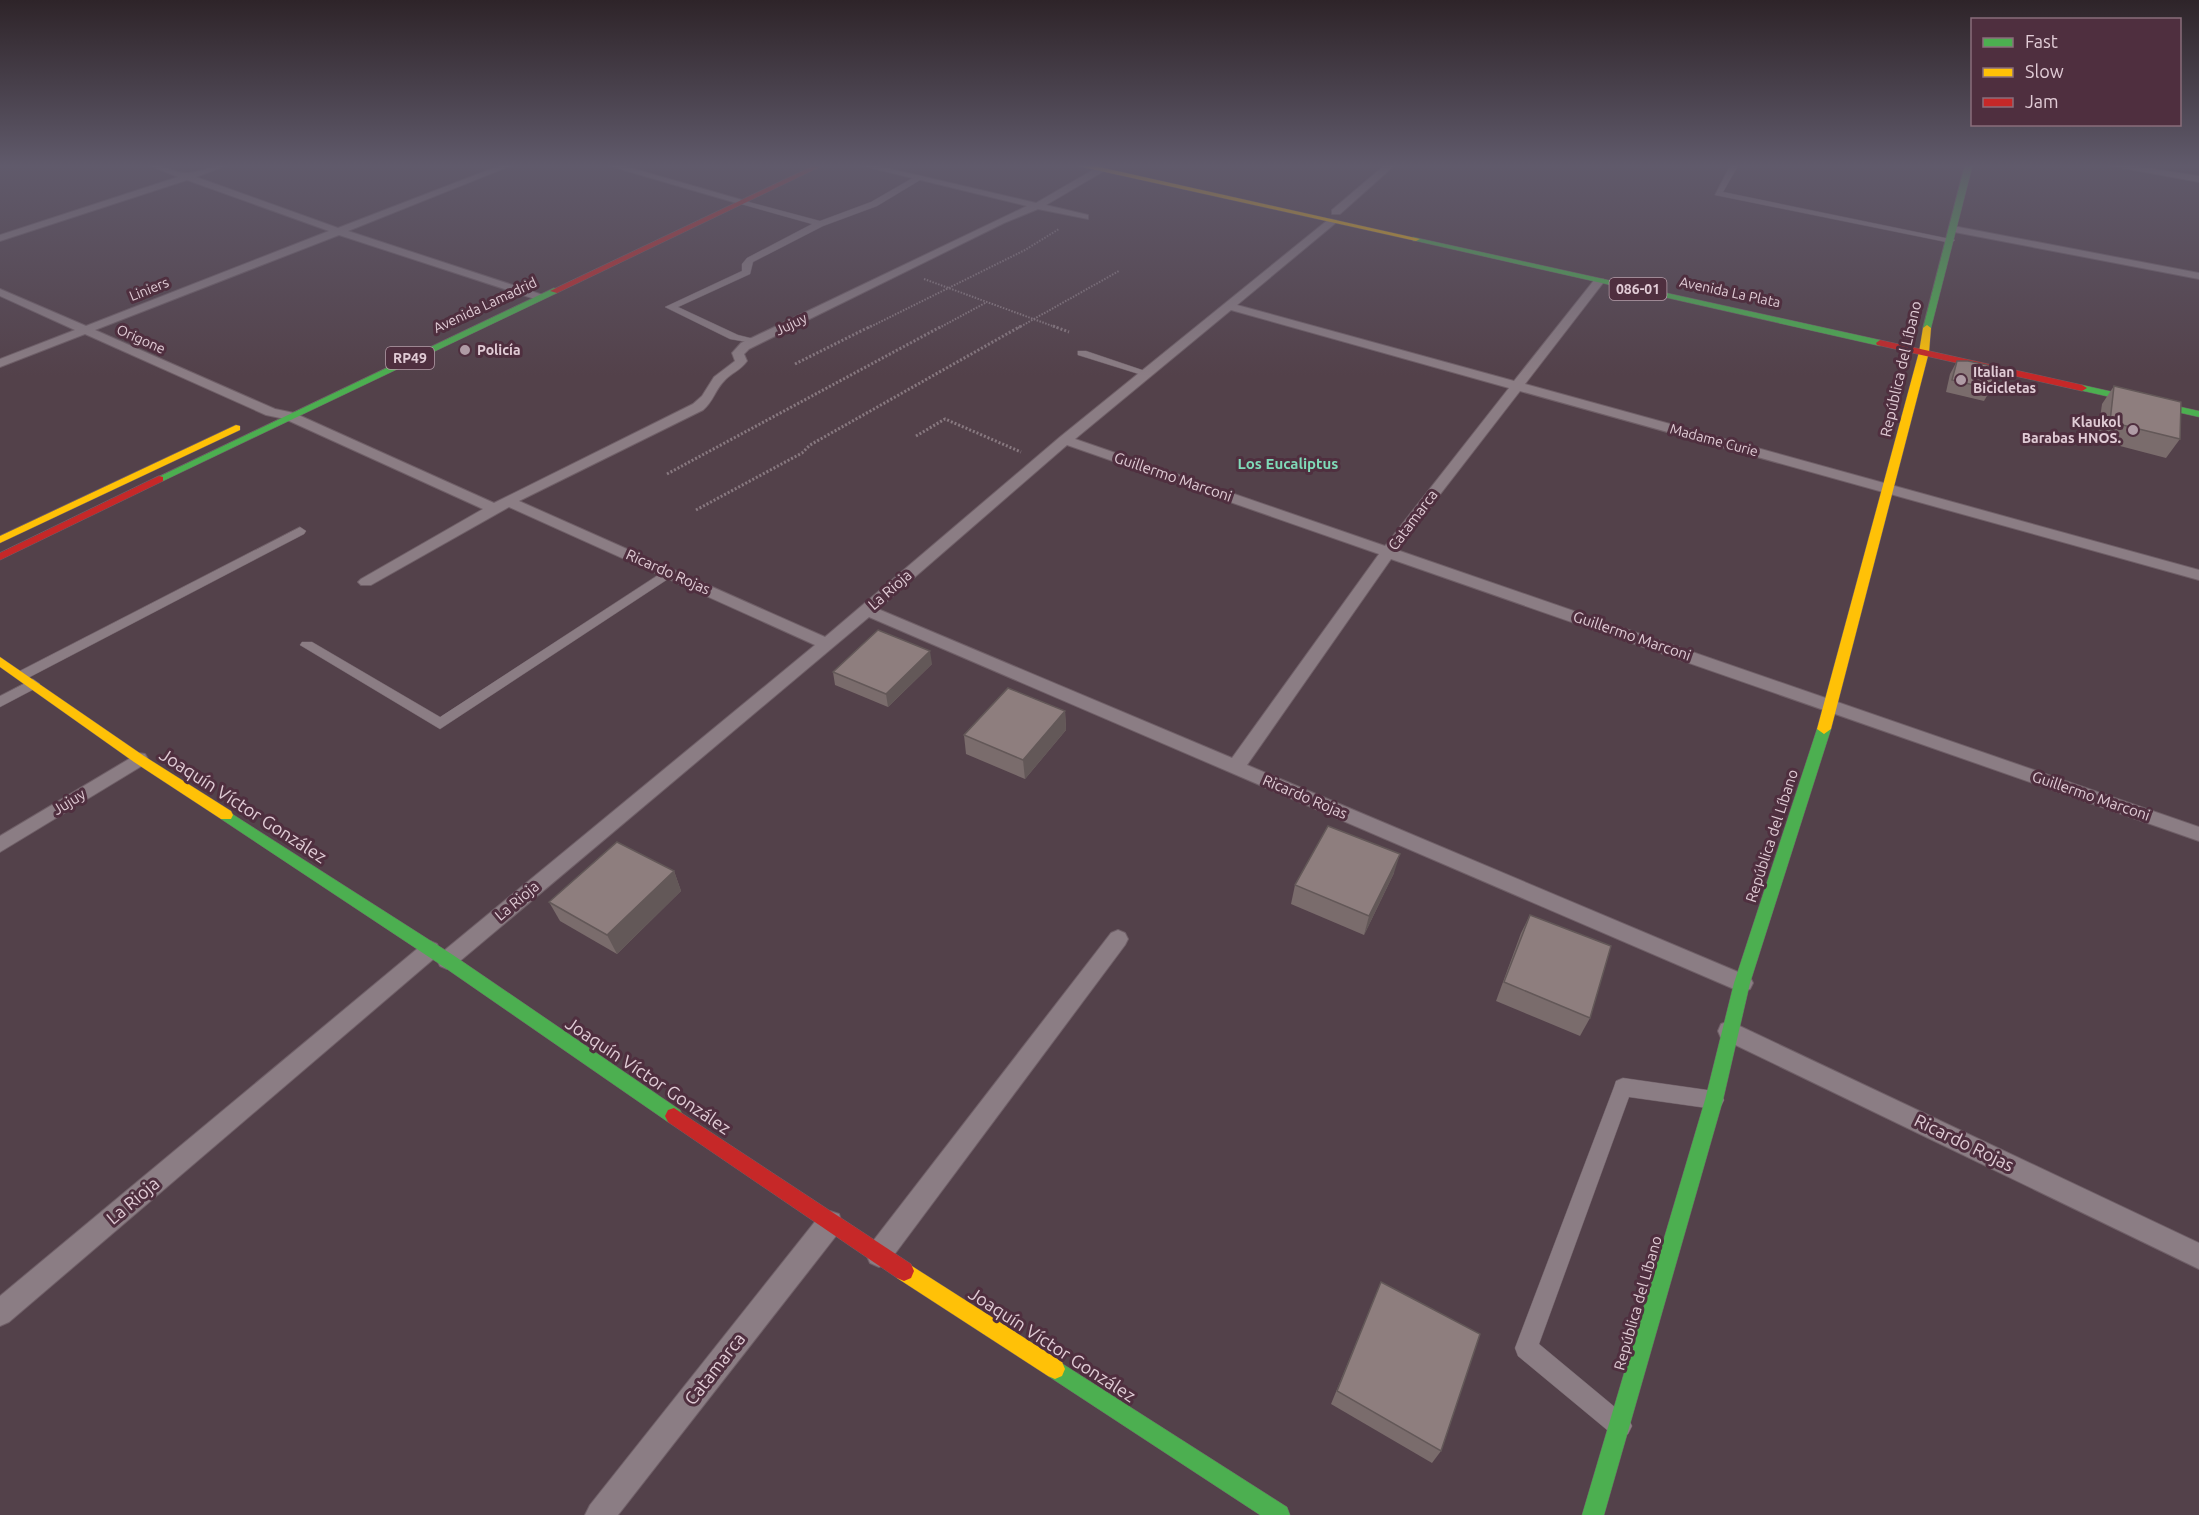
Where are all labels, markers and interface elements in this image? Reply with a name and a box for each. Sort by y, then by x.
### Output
legend [1971,18,2181,126]
text: Fast [2025,31,2058,51]
text: Slow [2025,61,2064,81]
text: Jam [2025,91,2059,111]
street label: Avenida La Plata [1678,273,1782,311]
street label: Liniers [127,274,171,304]
street label: Avenida Lamadrid [431,274,539,336]
road number: 086-01 [1610,278,1666,300]
street label: República del Líbano [1877,299,1924,438]
street label: Jujuy [773,309,810,338]
street label: Origone [114,321,168,357]
place label: Policía [477,342,521,358]
marker: Policía [458,343,472,357]
road number: RP49 [386,347,434,369]
place label: Italian Bicicletas [1973,364,2037,396]
marker: Italian Bicicletas [1954,373,1968,387]
place label: Klaukol Barabas HNOS. [2022,414,2121,446]
street label: Madame Curie [1668,421,1760,459]
marker: Klaukol Barabas HNOS. [2126,423,2140,437]
street label: Guillermo Marconi [1112,448,1234,505]
district label: Los Eucaliptus [1238,455,1338,472]
street label: Catamarca [1384,486,1441,553]
street label: Ricardo Rojas [624,545,713,598]
street label: La Rioja [864,566,915,613]
street label: Guillermo Marconi [1571,607,1693,664]
street label: Joaquín Víctor González [156,744,331,867]
street label: República del Líbano [1742,767,1801,905]
street label: Guillermo Marconi [2030,767,2152,824]
street label: Ricardo Rojas [1260,771,1350,822]
street label: Jujuy [49,785,88,818]
street label: La Rioja [491,877,542,924]
street label: Joaquín Víctor González [562,1012,735,1138]
street label: Ricardo Rojas [1911,1109,2018,1175]
street label: La Rioja [102,1173,163,1228]
street label: República del Líbano [1610,1234,1665,1372]
street label: Joaquín Víctor González [965,1283,1140,1406]
street label: Catamarca [680,1328,748,1408]

